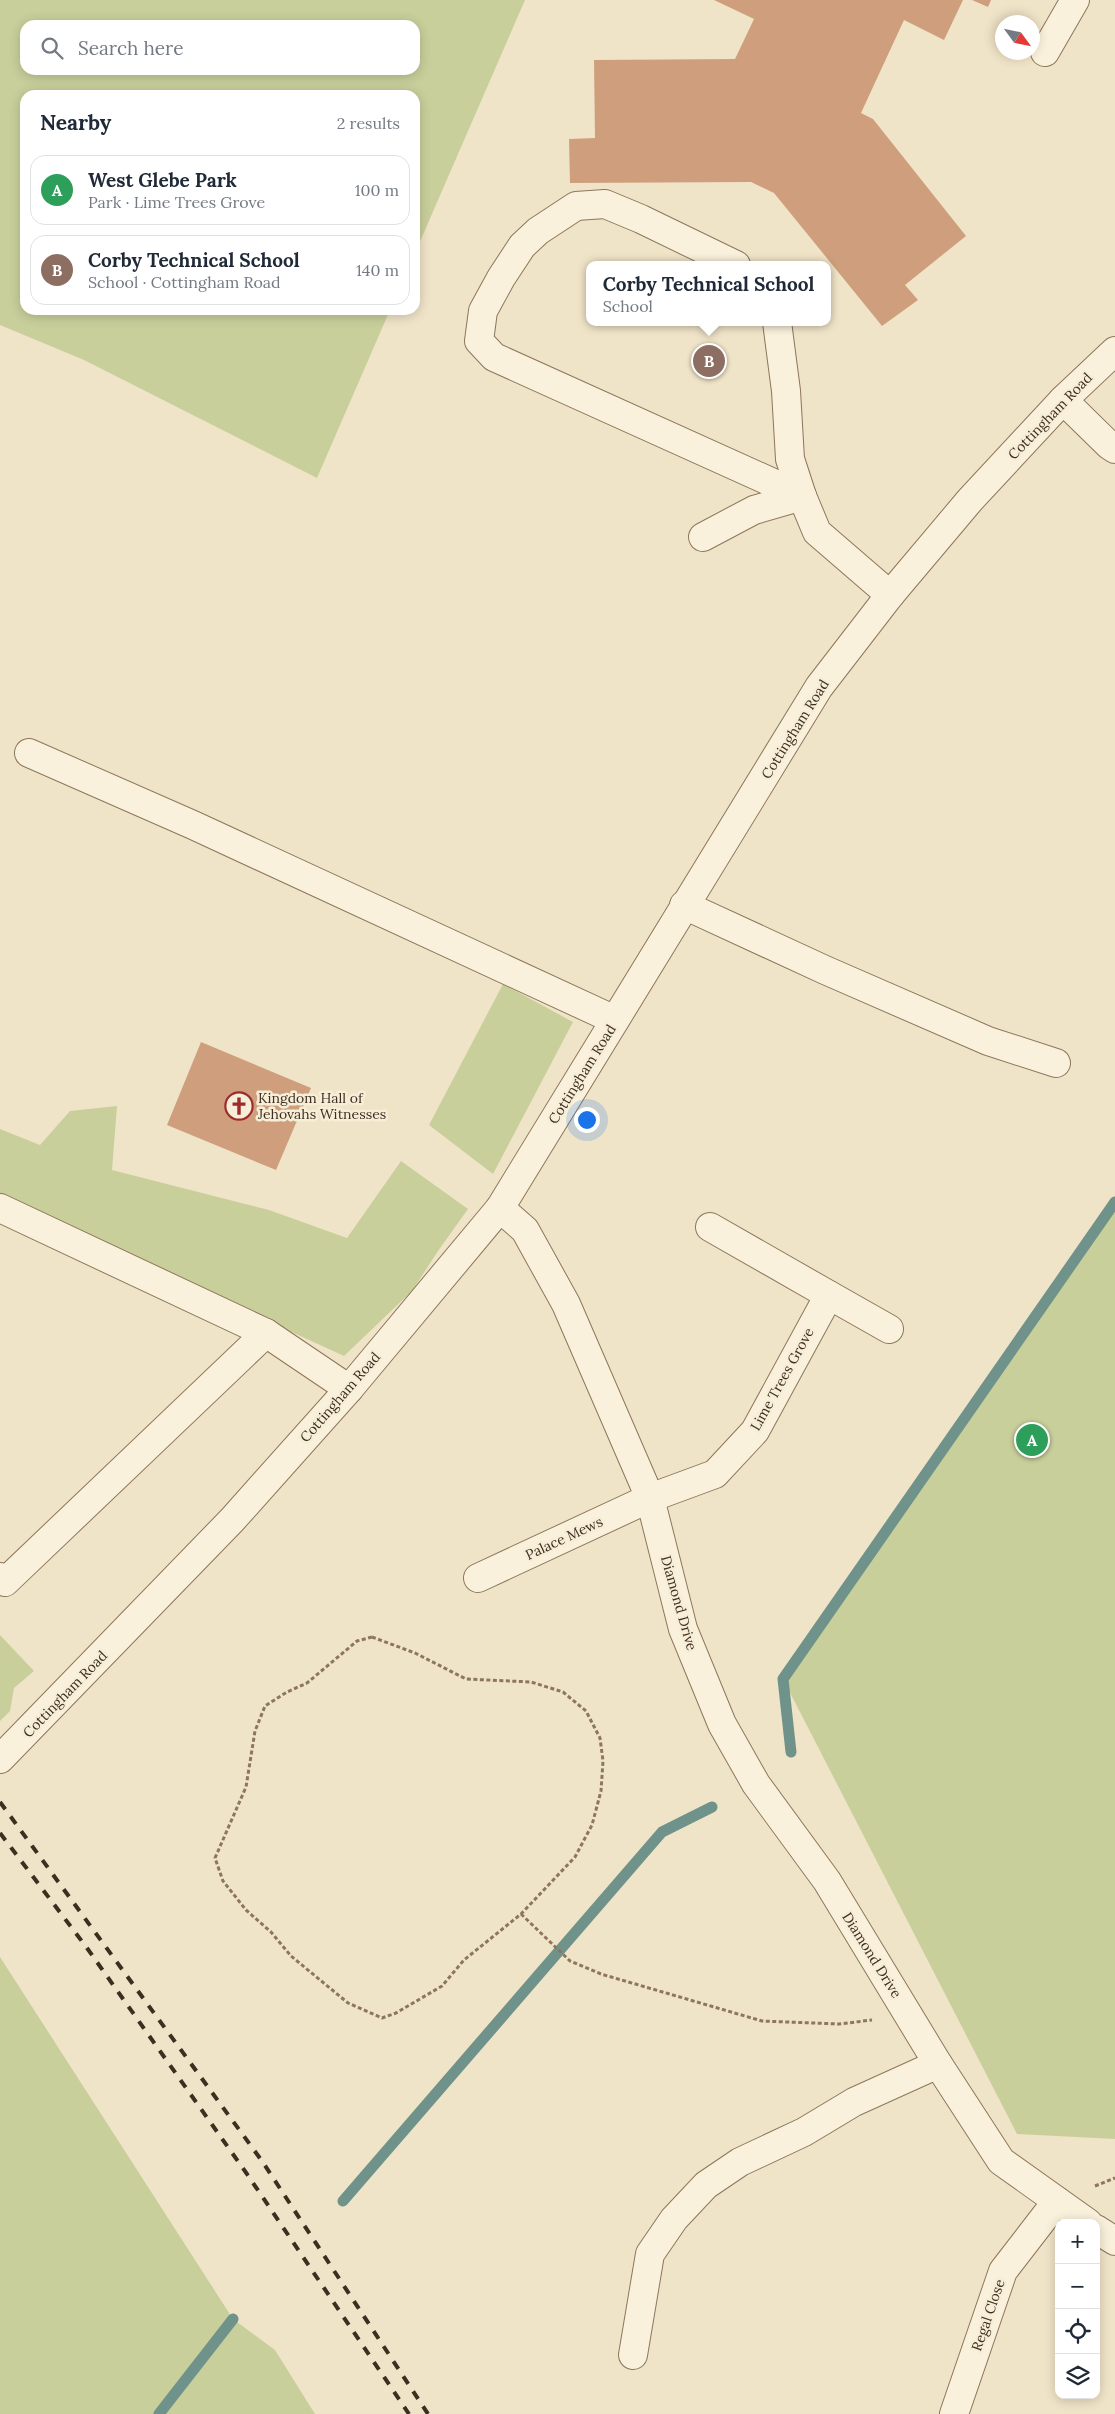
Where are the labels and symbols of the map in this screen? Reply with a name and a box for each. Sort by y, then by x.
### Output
north arrow [995,15,1040,60]
pin: B [693,342,725,380]
street label: Cottingham Road [1004,369,1096,463]
street label: Cottingham Road [757,676,833,782]
street label: Cottingham Road [544,1021,620,1127]
place label: Kingdom Hall of Jehovahs Witnesses [257,1089,386,1123]
church icon: Kingdom Hall of Jehovahs Witnesses [224,1091,254,1121]
your location [574,1107,600,1133]
street label: Lime Trees Grove [746,1324,818,1434]
street label: Cottingham Road [296,1348,384,1446]
pin: A [1016,1421,1048,1459]
street label: Palace Mews [522,1512,606,1564]
street label: Diamond Drive [657,1553,701,1653]
street label: Cottingham Road [19,1647,111,1741]
street label: Diamond Drive [838,1909,906,2002]
street label: Regal Close [967,2276,1009,2353]

